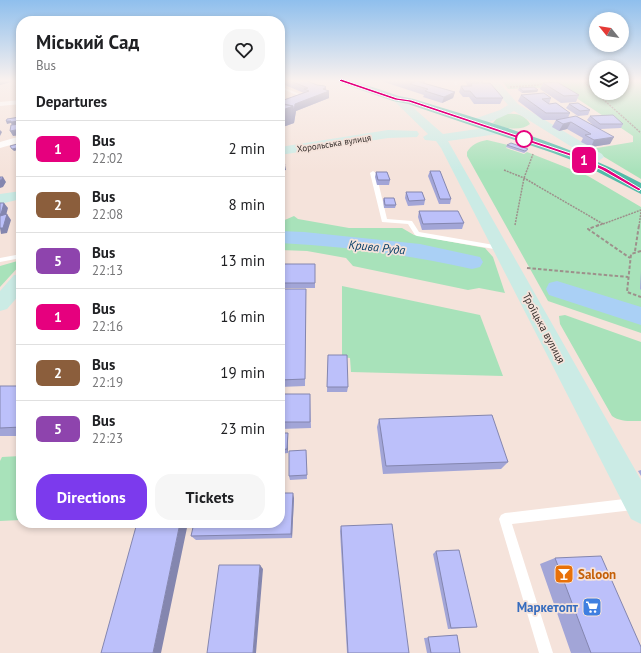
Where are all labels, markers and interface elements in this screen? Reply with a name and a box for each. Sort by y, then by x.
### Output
north arrow [589,12,629,52]
map controls [589,12,629,100]
button: heart [223,29,265,71]
text: Міський Сад [36,30,139,54]
text: Bus [36,57,56,74]
button: layers [589,60,629,100]
text: Departures [36,92,107,111]
unlabelled marker [515,130,533,148]
text: Bus [92,131,115,150]
street label: Хорольська вулиця [296,132,372,154]
text: 2 min [228,139,265,158]
text: 1 [54,140,62,158]
line badge: 1 [571,147,597,173]
text: 22:02 [92,150,123,167]
text: 1 [580,151,588,169]
text: Bus [92,187,115,206]
text: 8 min [228,195,265,214]
text: 2 [54,196,62,214]
text: 22:08 [92,206,123,223]
water label: Крива Руда [348,237,406,257]
text: Bus [92,243,115,262]
text: 13 min [220,251,265,270]
text: 5 [54,252,62,270]
text: 22:13 [92,262,123,279]
street label: Троїцька вулиця [520,290,568,366]
text: Bus [92,299,115,318]
text: 16 min [220,307,265,326]
text: 1 [54,308,62,326]
text: 22:16 [92,318,123,335]
text: Bus [92,355,115,374]
text: 19 min [220,363,265,382]
text: 2 [54,364,62,382]
text: 22:19 [92,374,123,391]
text: Bus [92,411,115,430]
text: 23 min [220,419,265,438]
text: 5 [54,420,62,438]
text: 22:23 [92,430,123,447]
button: Directions [36,474,147,520]
button: Tickets [155,474,265,520]
bar icon: Saloon [553,563,575,585]
place label: Saloon [578,566,616,583]
supermarket icon: Маркетопт [581,596,603,618]
place label: Маркетопт [517,599,579,616]

